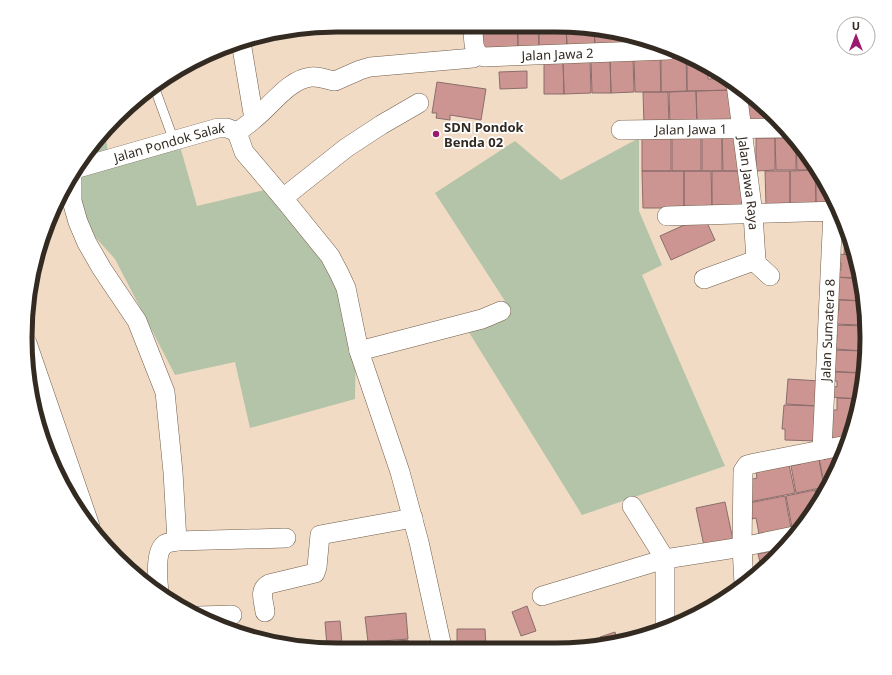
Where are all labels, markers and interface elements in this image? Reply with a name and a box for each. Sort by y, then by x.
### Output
north arrow [836,16,876,56]
text: U [852,18,860,33]
street label: Jalan Jawa 2 [519,44,594,65]
place label: SDN Pondok Benda 02 [444,118,525,151]
street label: Jalan Pondok Salak [110,119,225,167]
street label: Jalan Jawa 1 [653,120,727,139]
marker: SDN Pondok Benda 02 [431,129,441,139]
street label: Jalan Jawa Raya [734,133,763,230]
street label: Jalan Sumatera 8 [816,278,839,384]

